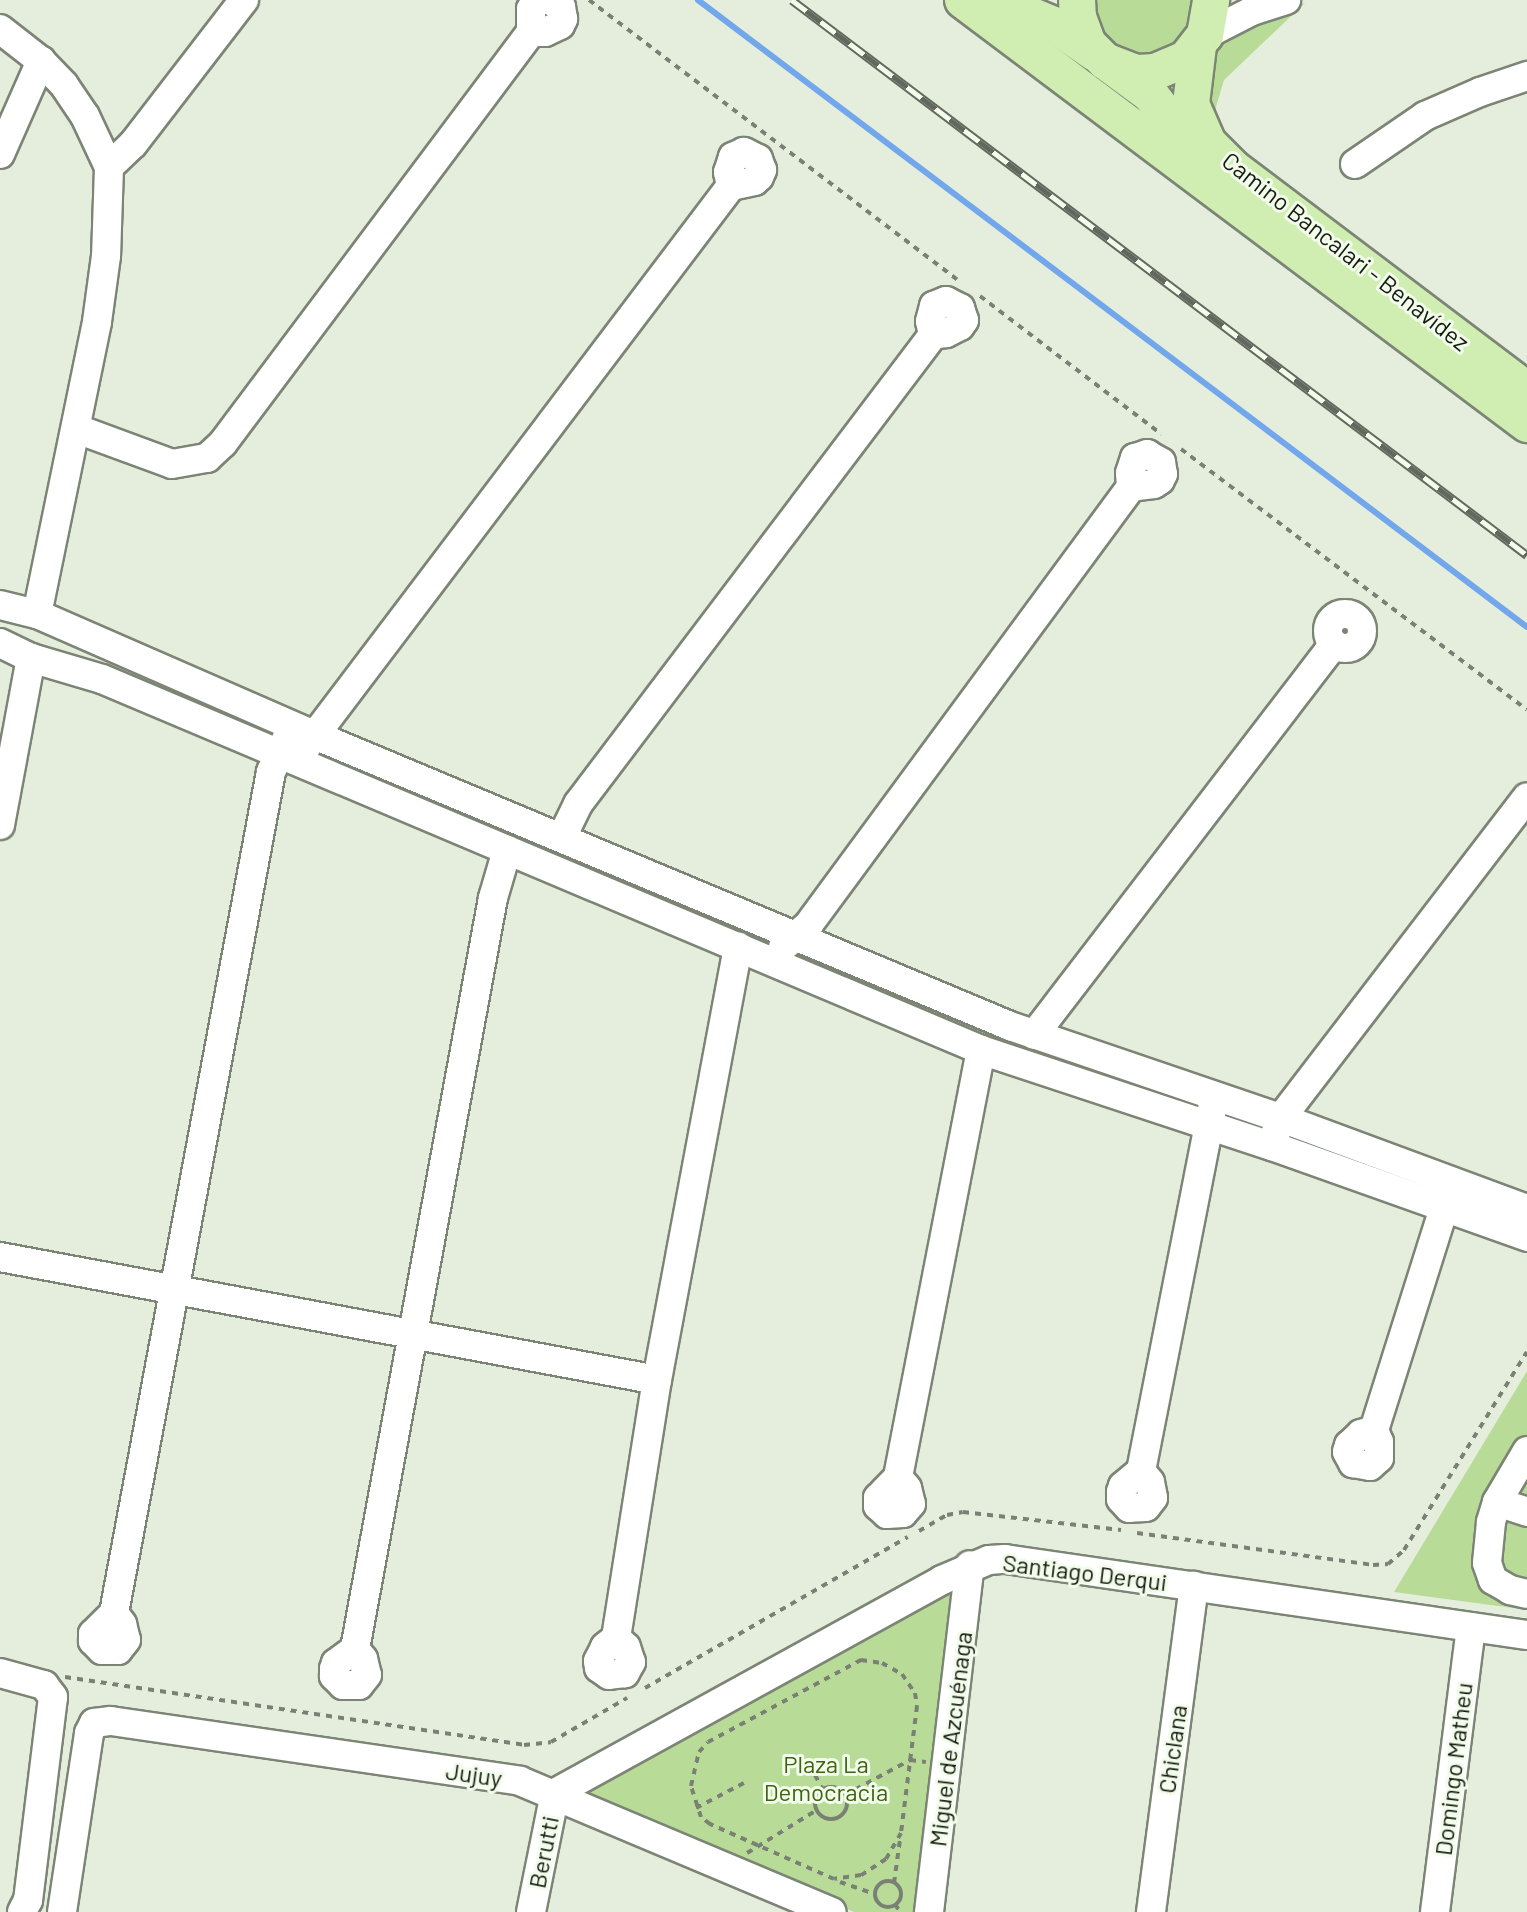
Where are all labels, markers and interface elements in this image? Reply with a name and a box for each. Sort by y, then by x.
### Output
street label: Camino Bancalari - Benavídez [1217,146,1475,356]
street label: Santiago Derqui [1001,1548,1169,1596]
street label: Miguel de Azcuénaga [923,1630,977,1848]
street label: Domingo Matheu [1428,1681,1478,1857]
street label: Chiclana [1152,1703,1192,1795]
park label: Plaza La Democracia [764,1750,888,1806]
street label: Jujuy [444,1756,504,1792]
street label: Berutti [522,1813,564,1891]

